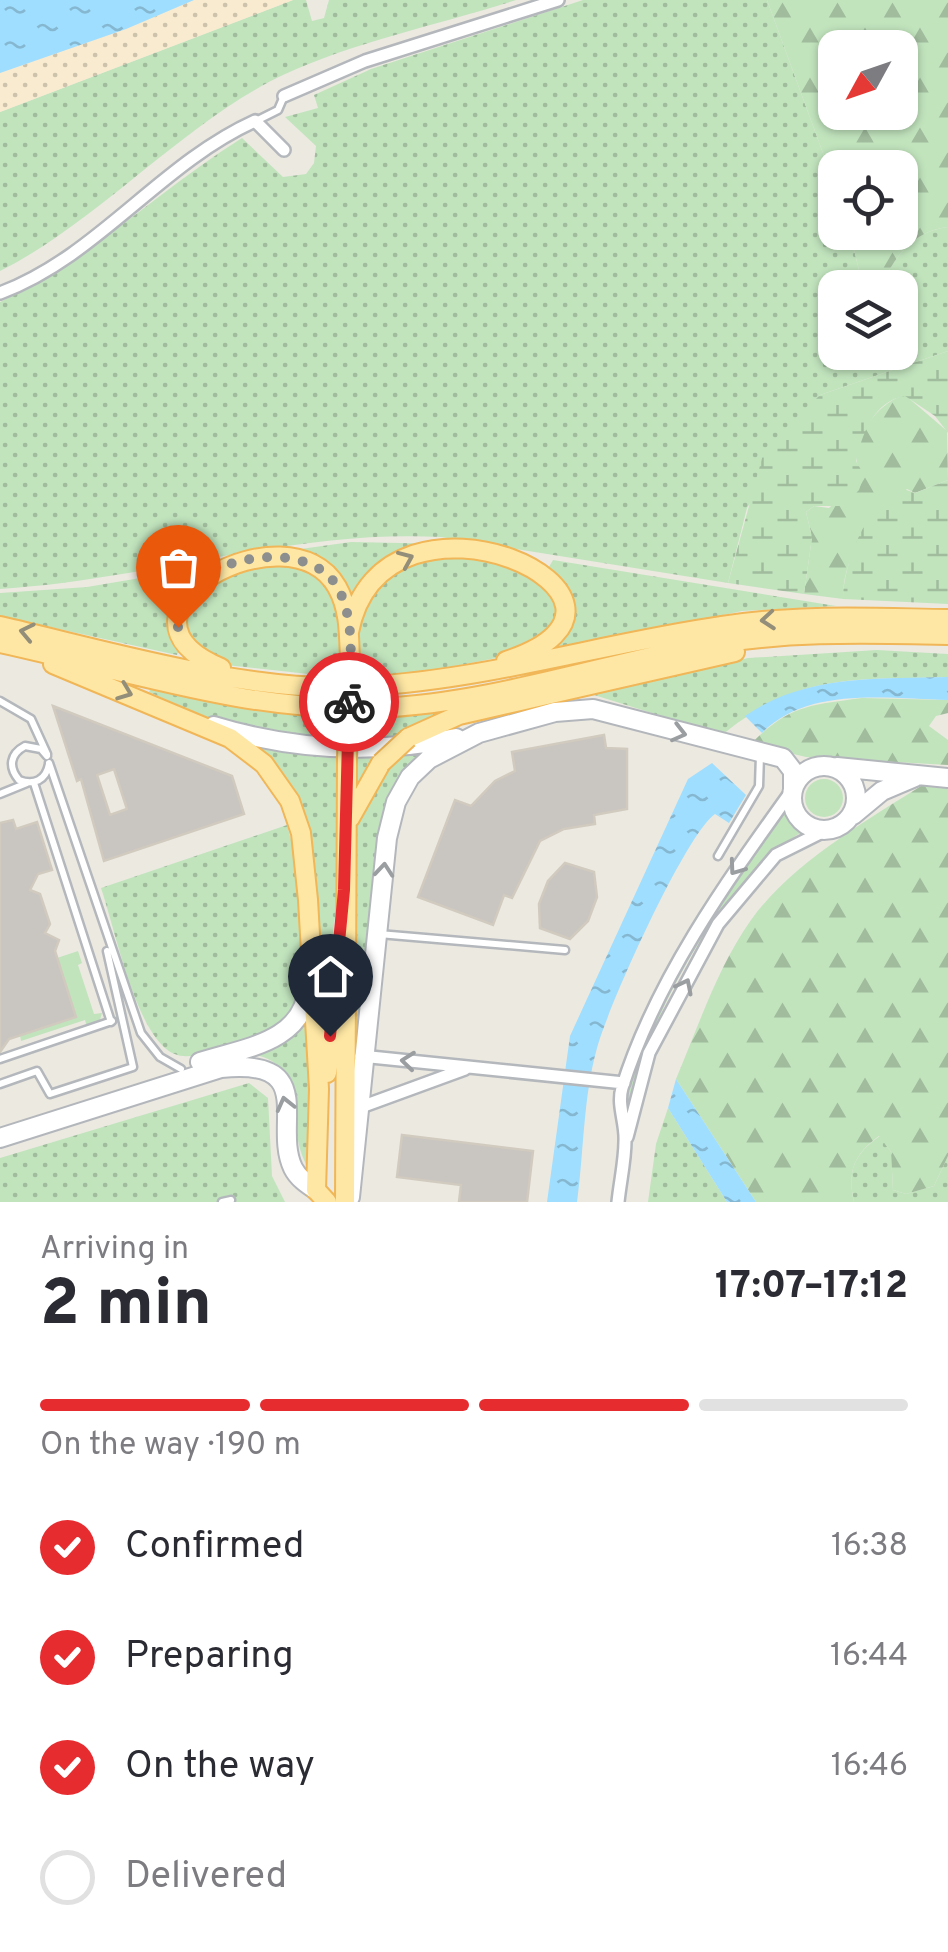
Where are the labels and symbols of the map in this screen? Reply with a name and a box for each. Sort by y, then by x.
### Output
north arrow [818,30,918,130]
pin [136,525,221,628]
one-way arrow [396,551,414,571]
one-way arrow [760,609,776,631]
one-way arrow [19,623,36,644]
courier [299,652,399,752]
one-way arrow [116,680,133,701]
one-way arrow [670,722,687,743]
one-way arrow [730,857,748,875]
one-way arrow [372,862,394,878]
pin [288,934,373,1037]
one-way arrow [673,978,693,996]
one-way arrow [399,1051,415,1072]
one-way arrow [276,1096,297,1113]

